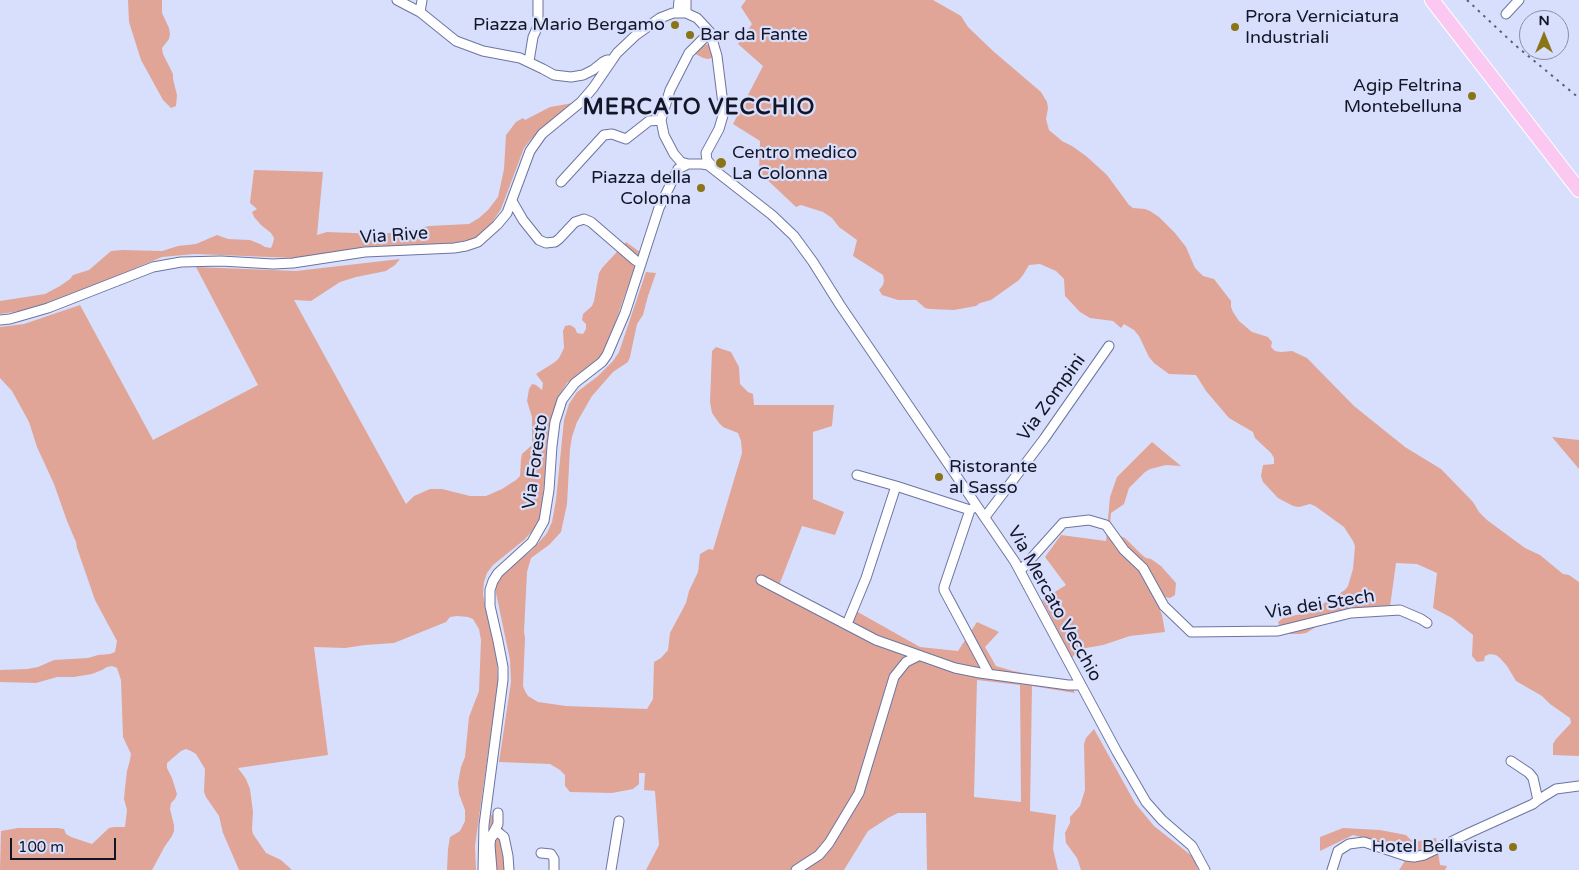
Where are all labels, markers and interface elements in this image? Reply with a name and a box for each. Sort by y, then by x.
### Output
place label: Prora Verniciatura Industriali [1245,6,1399,48]
north arrow [1519,10,1569,60]
text: N [1538,12,1550,29]
place label: Piazza Mario Bergamo [473,14,665,36]
marker: Piazza Mario Bergamo [669,19,681,31]
marker: Prora Verniciatura Industriali [1229,21,1241,33]
place label: Bar da Fante [700,24,808,46]
marker: Bar da Fante [684,29,696,41]
place label: Agip Feltrina Montebelluna [1344,75,1462,118]
marker: Agip Feltrina Montebelluna [1466,90,1478,102]
district label: MERCATO VECCHIO [581,95,817,121]
place label: Centro medico La Colonna [732,142,857,184]
marker: Centro medico La Colonna [714,156,728,170]
place label: Piazza della Colonna [591,167,691,210]
marker: Piazza della Colonna [695,182,707,194]
street label: Via Rive [359,223,429,249]
street label: Via Zompini [1013,350,1091,446]
street label: Via Foresto [519,413,553,511]
place label: Ristorante al Sasso [949,456,1037,498]
marker: Ristorante al Sasso [933,471,945,483]
street label: Via Mercato Vecchio [1002,522,1106,686]
street label: Via dei Stech [1264,586,1376,624]
scale bar [12,828,119,860]
place label: Hotel Bellavista [1372,836,1503,858]
text: 100 m [18,838,64,856]
marker: Hotel Bellavista [1507,841,1519,853]

